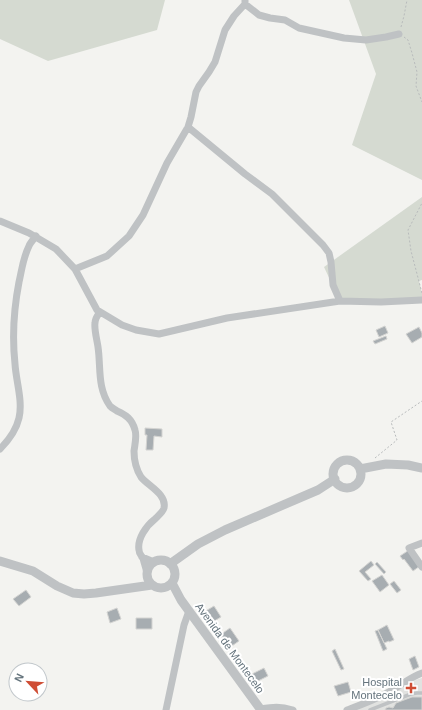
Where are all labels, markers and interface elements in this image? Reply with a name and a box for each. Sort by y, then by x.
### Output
street label: Avenida de Montecelo [193,601,267,695]
north arrow [8,662,48,702]
text: N [12,671,26,684]
place label: Hospital Montecelo [351,676,402,701]
marker: Hospital Montecelo [405,682,417,694]

